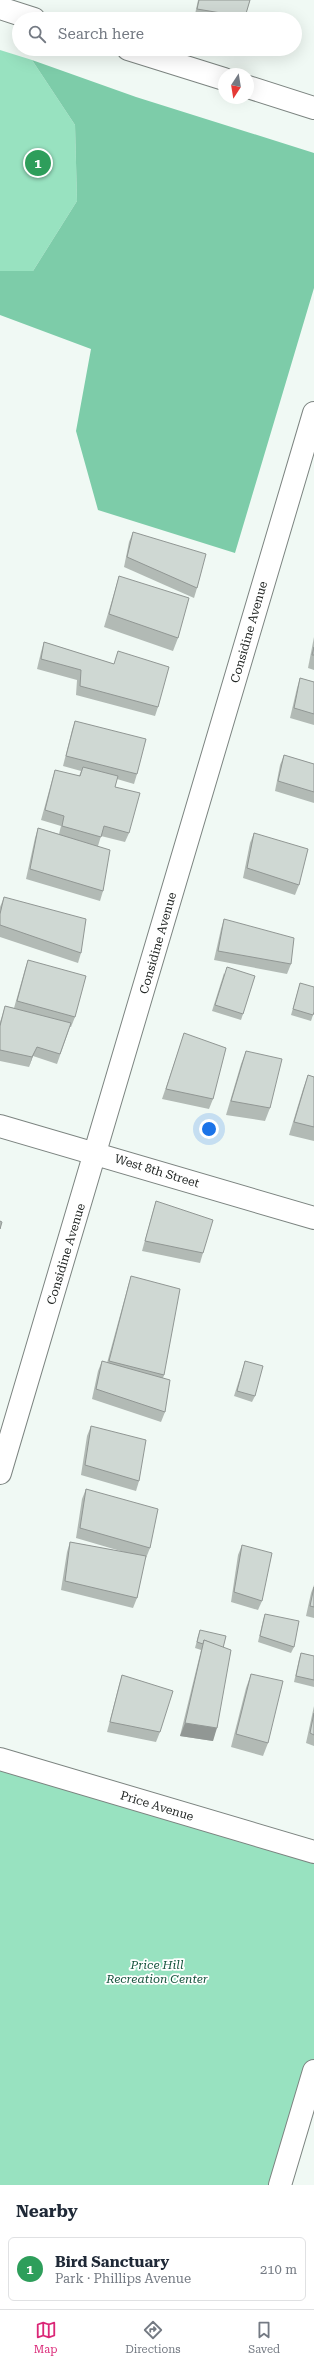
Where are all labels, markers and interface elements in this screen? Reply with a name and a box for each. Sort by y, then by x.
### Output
search box [12,12,302,56]
icon: search [26,23,48,45]
text: Search here [58,25,144,43]
north arrow [218,68,254,104]
pin: 1 [25,148,51,178]
street label: Considine Avenue [228,579,270,685]
street label: Considine Avenue [137,890,179,996]
your location [199,1119,219,1139]
street label: West 8th Street [113,1151,202,1191]
street label: Considine Avenue [44,1201,88,1306]
street label: Price Avenue [119,1788,196,1824]
park label: Price Hill Recreation Center [105,1958,208,1986]
text: Nearby [16,2201,78,2221]
text: Bird Sanctuary [55,2253,169,2271]
text: 1 [26,2262,34,2277]
text: 210 m [260,2262,297,2277]
text: Park · Phillips Avenue [55,2271,191,2286]
tab: Map [34,2319,57,2356]
tab: Directions [125,2319,180,2356]
tab: Saved [248,2319,280,2356]

